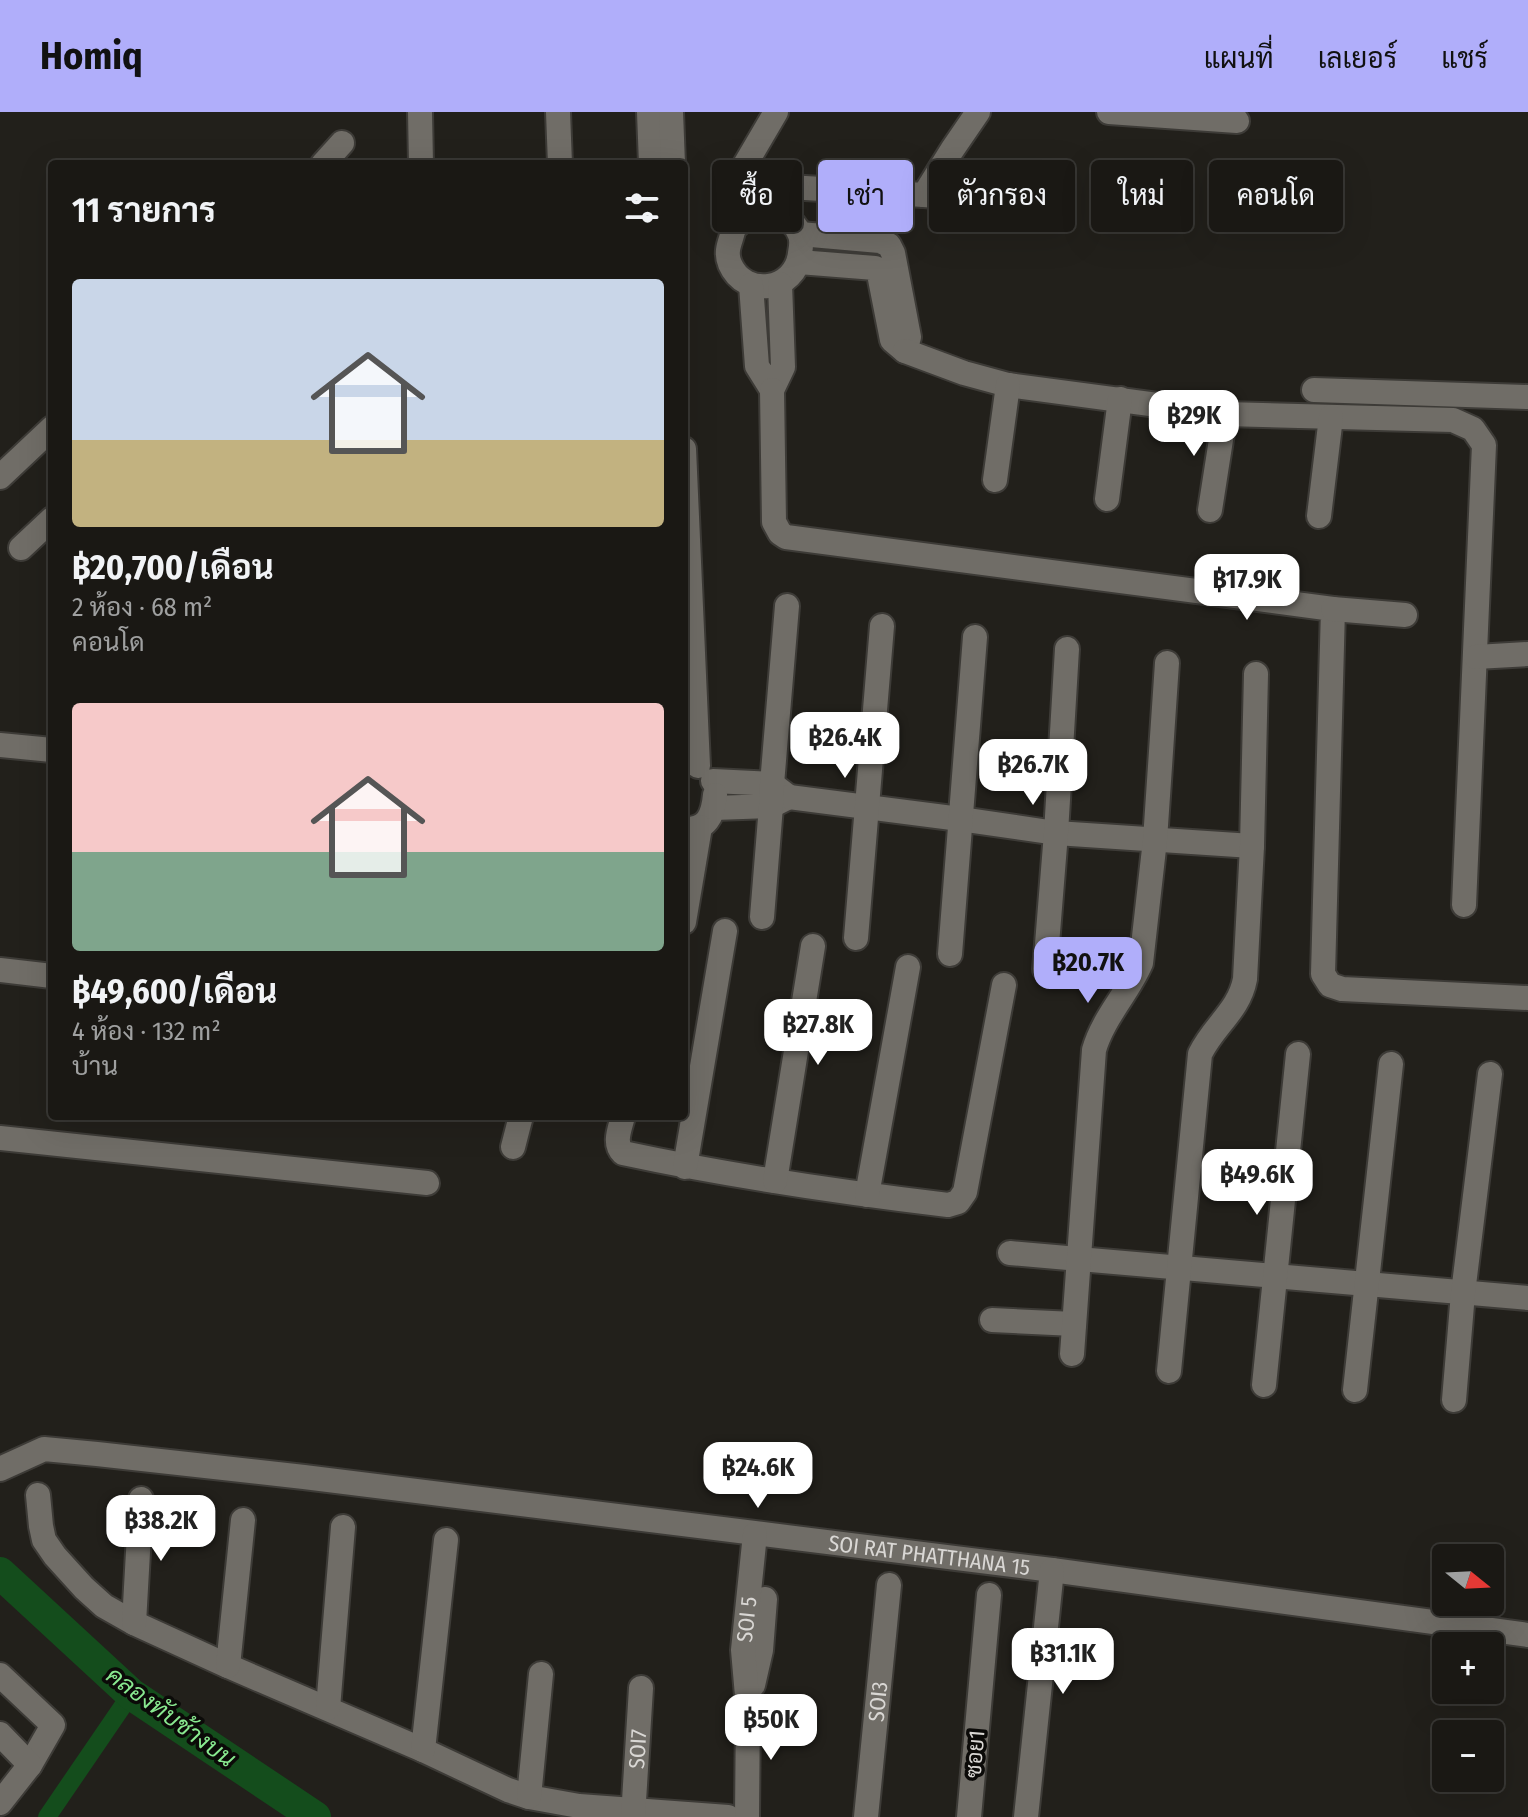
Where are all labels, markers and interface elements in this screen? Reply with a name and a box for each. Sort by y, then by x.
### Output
text: Homiq [40,33,143,79]
text: แผนที่ [1204,42,1274,75]
text: เลเยอร์ [1318,42,1397,75]
text: แชร์ [1441,42,1488,75]
chip: ซื้อ [712,160,802,232]
chip: เช่า [818,160,913,232]
chip: ตัวกรอง [929,160,1075,232]
chip: ใหม่ [1091,160,1193,232]
chip: คอนโด [1209,160,1343,232]
icon: filters [620,186,664,230]
text: 11 รายการ [72,190,216,231]
icon: home [296,331,440,475]
pin: ฿29K [1147,390,1241,458]
text: ฿29K [1167,400,1221,431]
text: ฿20,700/เดือน [72,547,274,588]
pin: ฿17.9K [1182,554,1312,622]
text: ฿17.9K [1212,564,1282,595]
text: 2 ห้อง · 68 m² [72,592,212,623]
text: คอนโด [72,627,145,658]
pin: ฿26.4K [780,712,910,780]
text: ฿26.4K [808,722,882,753]
pin: ฿26.7K [968,739,1098,807]
text: ฿26.7K [997,749,1069,780]
icon: home [296,755,440,899]
pin: ฿20.7K [1023,937,1153,1005]
text: ฿20.7K [1052,947,1124,978]
text: ฿49,600/เดือน [72,971,277,1012]
pin: ฿27.8K [753,999,883,1067]
text: ฿27.8K [782,1009,854,1040]
text: 4 ห้อง · 132 m² [72,1016,221,1047]
text: บ้าน [72,1051,118,1082]
pin: ฿49.6K [1192,1149,1322,1217]
text: ฿49.6K [1220,1159,1294,1190]
pin: ฿24.6K [693,1442,823,1510]
text: ฿24.6K [721,1452,795,1483]
pin: ฿38.2K [96,1495,226,1563]
text: ฿38.2K [124,1505,198,1536]
street label: SOI RAT PHATTHANA 15 [827,1529,1032,1581]
north arrow [1432,1544,1504,1616]
map controls [1432,1544,1504,1792]
street label: SOI 5 [730,1595,762,1644]
pin: ฿31.1K [998,1628,1128,1696]
button: + [1432,1632,1504,1704]
text: ฿31.1K [1030,1638,1096,1669]
water label: คลองทับช้างบน [101,1661,241,1773]
street label: SOI3 [862,1680,893,1723]
pin: ฿50K [724,1694,818,1762]
text: ฿50K [743,1704,799,1735]
button: − [1432,1720,1504,1792]
street label: SOI7 [623,1729,652,1770]
street label: ซอย1 [959,1729,991,1779]

